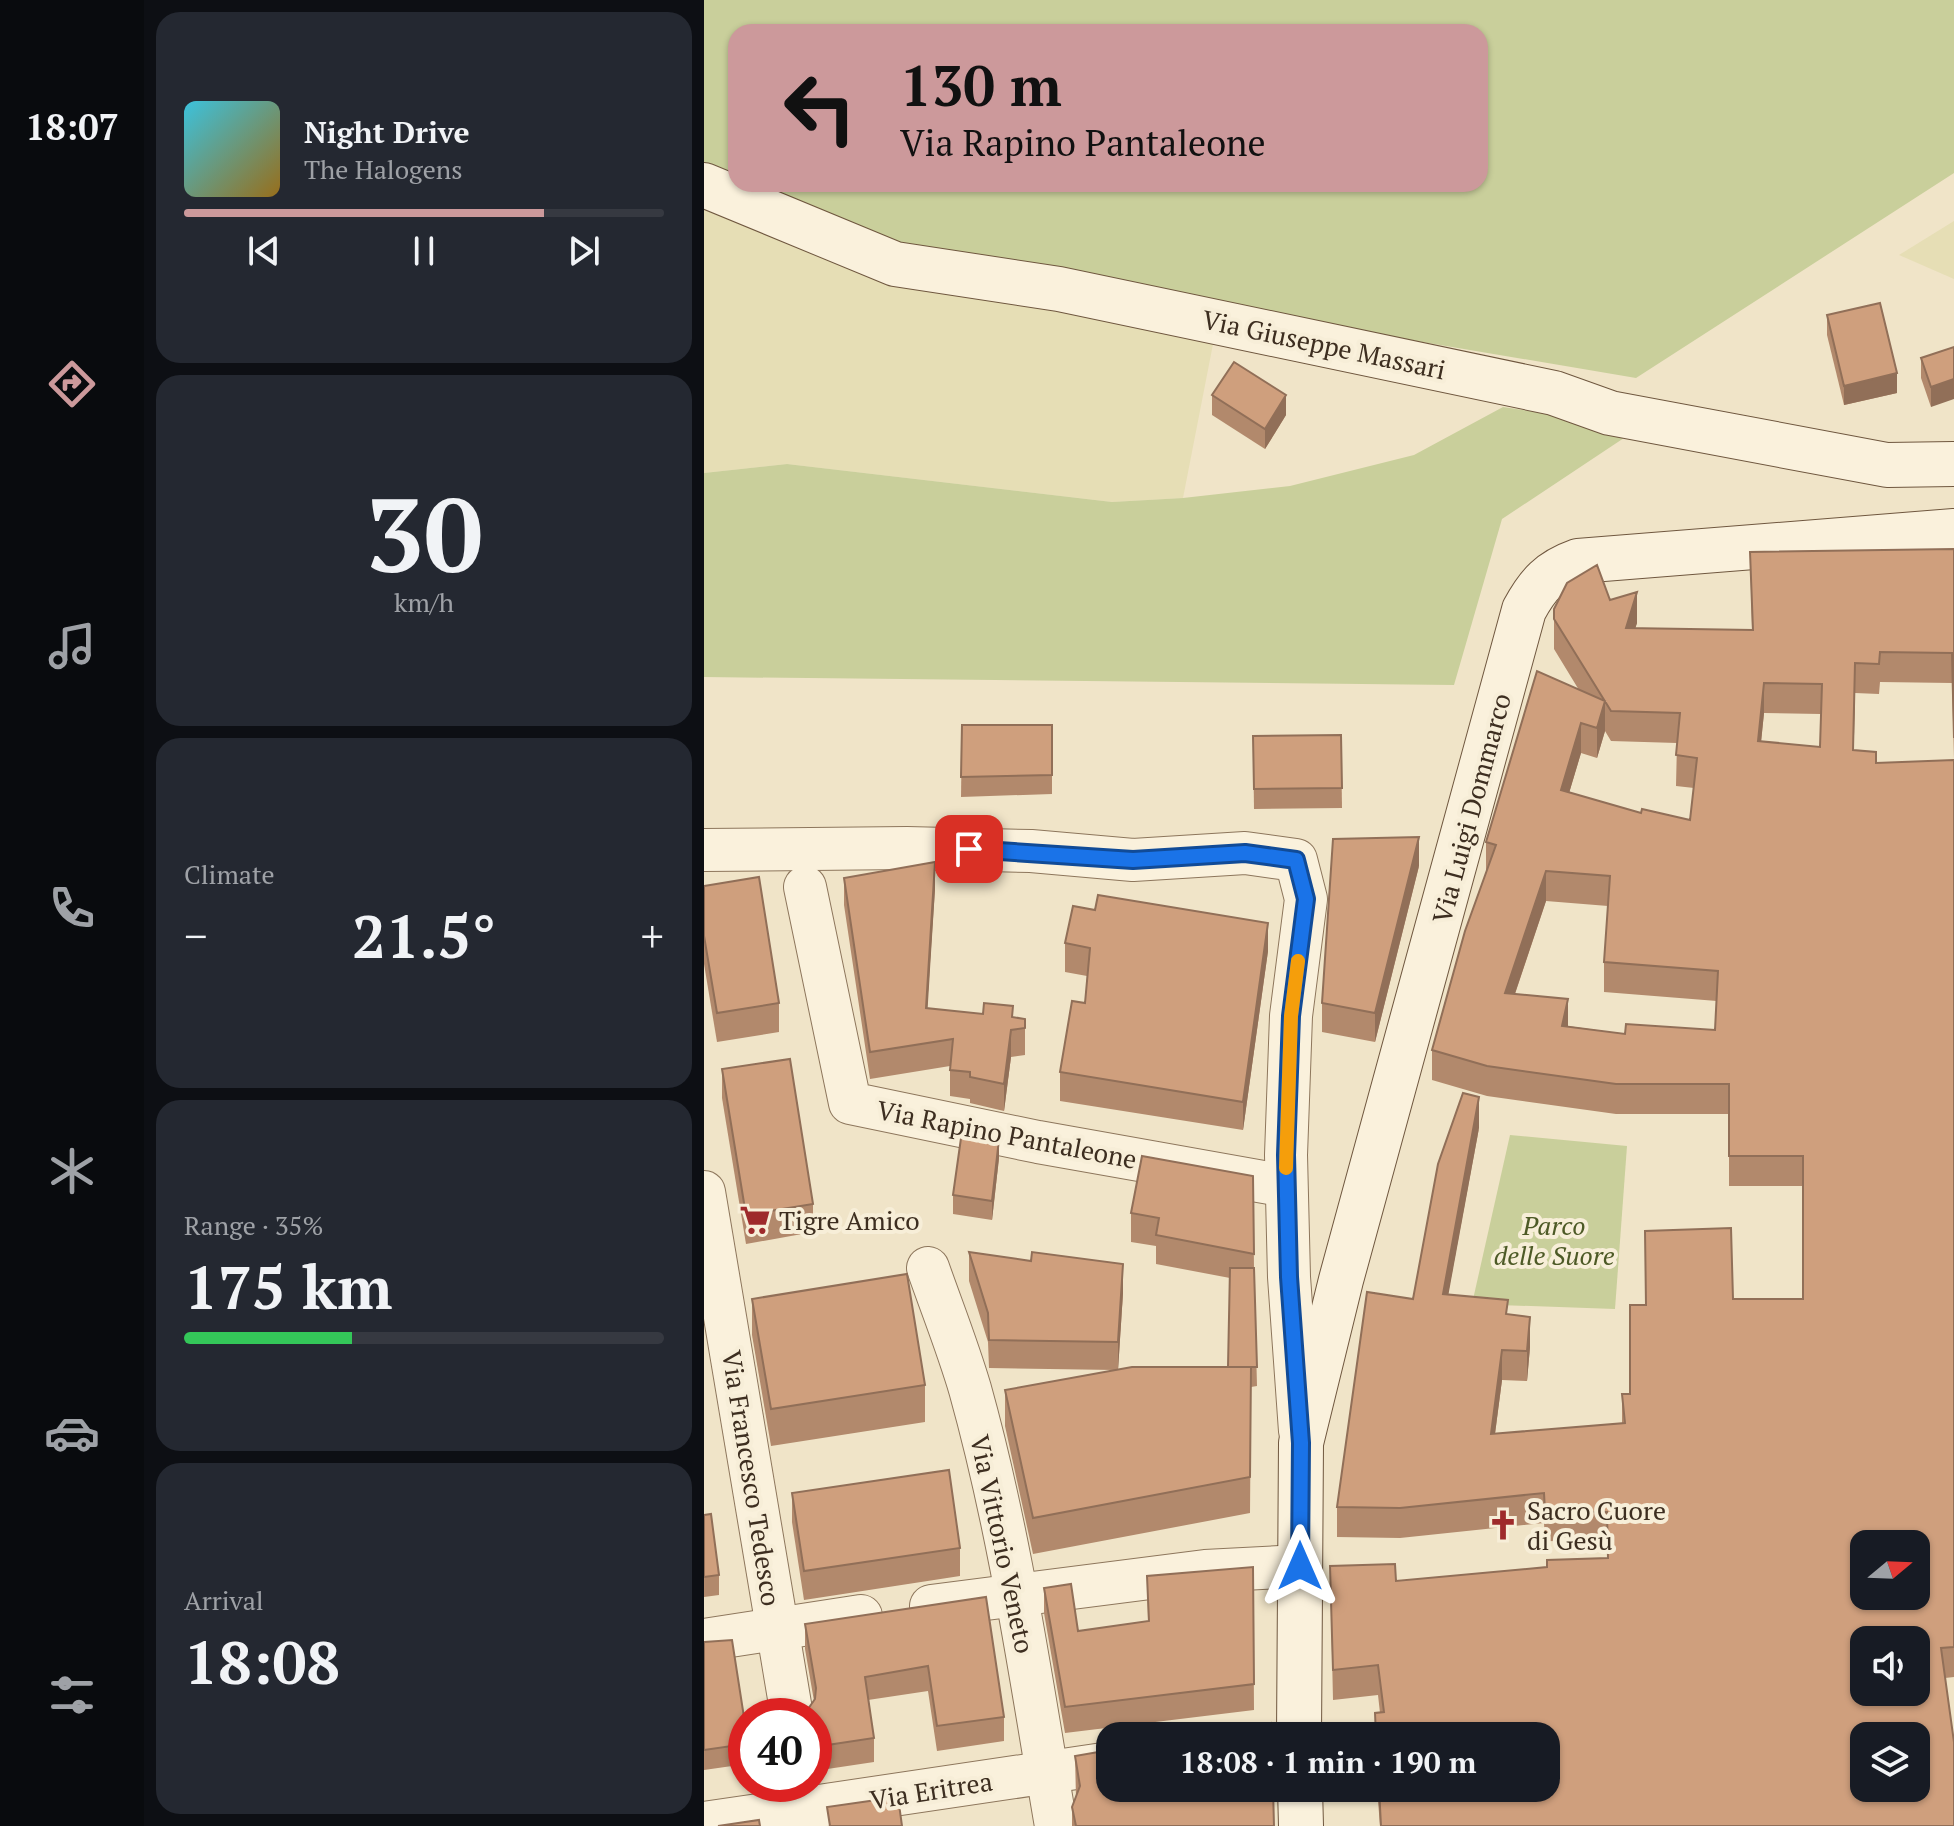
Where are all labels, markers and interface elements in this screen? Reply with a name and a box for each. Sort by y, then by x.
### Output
text: 130 m [900,48,1062,122]
icon: left [768,56,872,160]
text: 18:07 [25,103,119,150]
text: Night Drive [304,112,470,152]
text: Via Rapino Pantaleone [900,119,1266,166]
text: The Halogens [304,152,462,186]
icon: previous [242,229,286,273]
icon: pause [402,229,446,273]
icon: next [562,229,606,273]
street label: Via Giuseppe Massari [1199,302,1449,386]
icon: directions [44,356,100,412]
text: 30 [365,464,483,602]
text: km/h [394,585,454,619]
icon: music [44,618,100,674]
street label: Via Luigi Dommarco [1424,689,1518,927]
pin [935,815,1003,883]
icon: arrive [947,827,991,871]
text: Climate [184,857,275,891]
icon: phone [44,880,100,936]
text: 21.5° [352,896,496,975]
text: − [184,906,207,965]
text: + [641,906,664,965]
street label: Via Rapino Pantaleone [874,1092,1140,1176]
icon: climate [44,1143,100,1199]
supermarket icon: Tigre Amico [738,1203,772,1237]
place label: Tigre Amico [779,1203,920,1237]
text: Range · 35% [184,1208,323,1242]
park label: Parco delle Suore [1493,1208,1615,1272]
text: 175 km [184,1247,392,1326]
street label: Via Francesco Tedesco [715,1348,789,1608]
icon: car [44,1405,100,1461]
street label: Via Vittorio Veneto [963,1432,1043,1656]
place label: Sacro Cuore di Gesù [1527,1493,1666,1557]
church icon: Sacro Cuore di Gesù [1486,1508,1520,1542]
position arrow [1258,1524,1342,1608]
north arrow [1850,1530,1930,1610]
map controls [1850,1530,1930,1802]
text: Arrival [184,1583,264,1617]
text: 18:08 [184,1622,340,1701]
button: sound [1850,1626,1930,1706]
icon: filters [44,1667,100,1723]
speed limit sign: 40 [728,1698,832,1802]
button: layers [1850,1722,1930,1802]
text: 18:08 · 1 min · 190 m [1180,1742,1476,1782]
street label: Via Eritrea [867,1764,995,1816]

